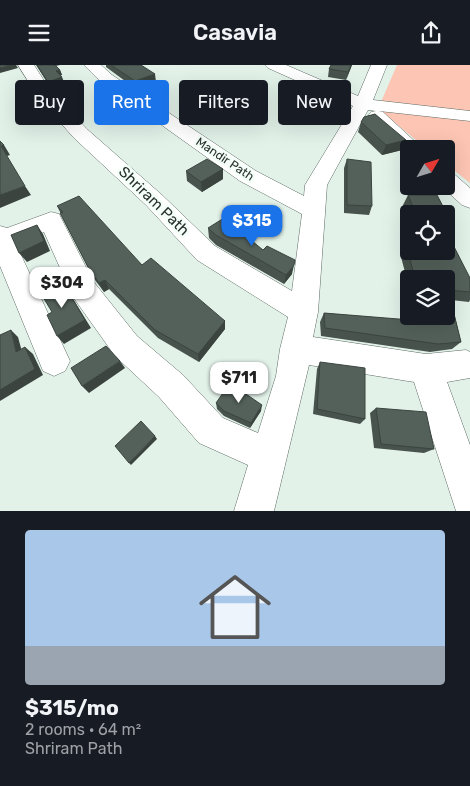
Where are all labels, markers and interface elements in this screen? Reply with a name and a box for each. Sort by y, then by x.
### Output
icon: menu [25,19,53,47]
text: Casavia [193,19,277,46]
icon: share [417,19,445,47]
chip: Buy [15,80,84,125]
chip: Rent [94,80,169,125]
chip: Filters [179,80,268,125]
chip: New [278,80,351,125]
street label: Mandir Path [193,135,257,183]
north arrow [400,140,455,195]
map controls [400,140,455,325]
street label: Shriram Path [115,163,193,239]
pin: $315 [222,205,282,247]
button: locate [400,205,455,260]
text: $315 [232,211,272,230]
pin: $304 [32,267,92,309]
button: layers [400,270,455,325]
text: $304 [40,273,84,292]
pin: $711 [209,361,269,404]
text: $711 [221,368,257,387]
icon: home [190,562,280,652]
text: $315/mo [25,695,119,720]
text: 2 rooms · 64 m² [25,720,141,739]
text: Shriram Path [25,739,122,758]

